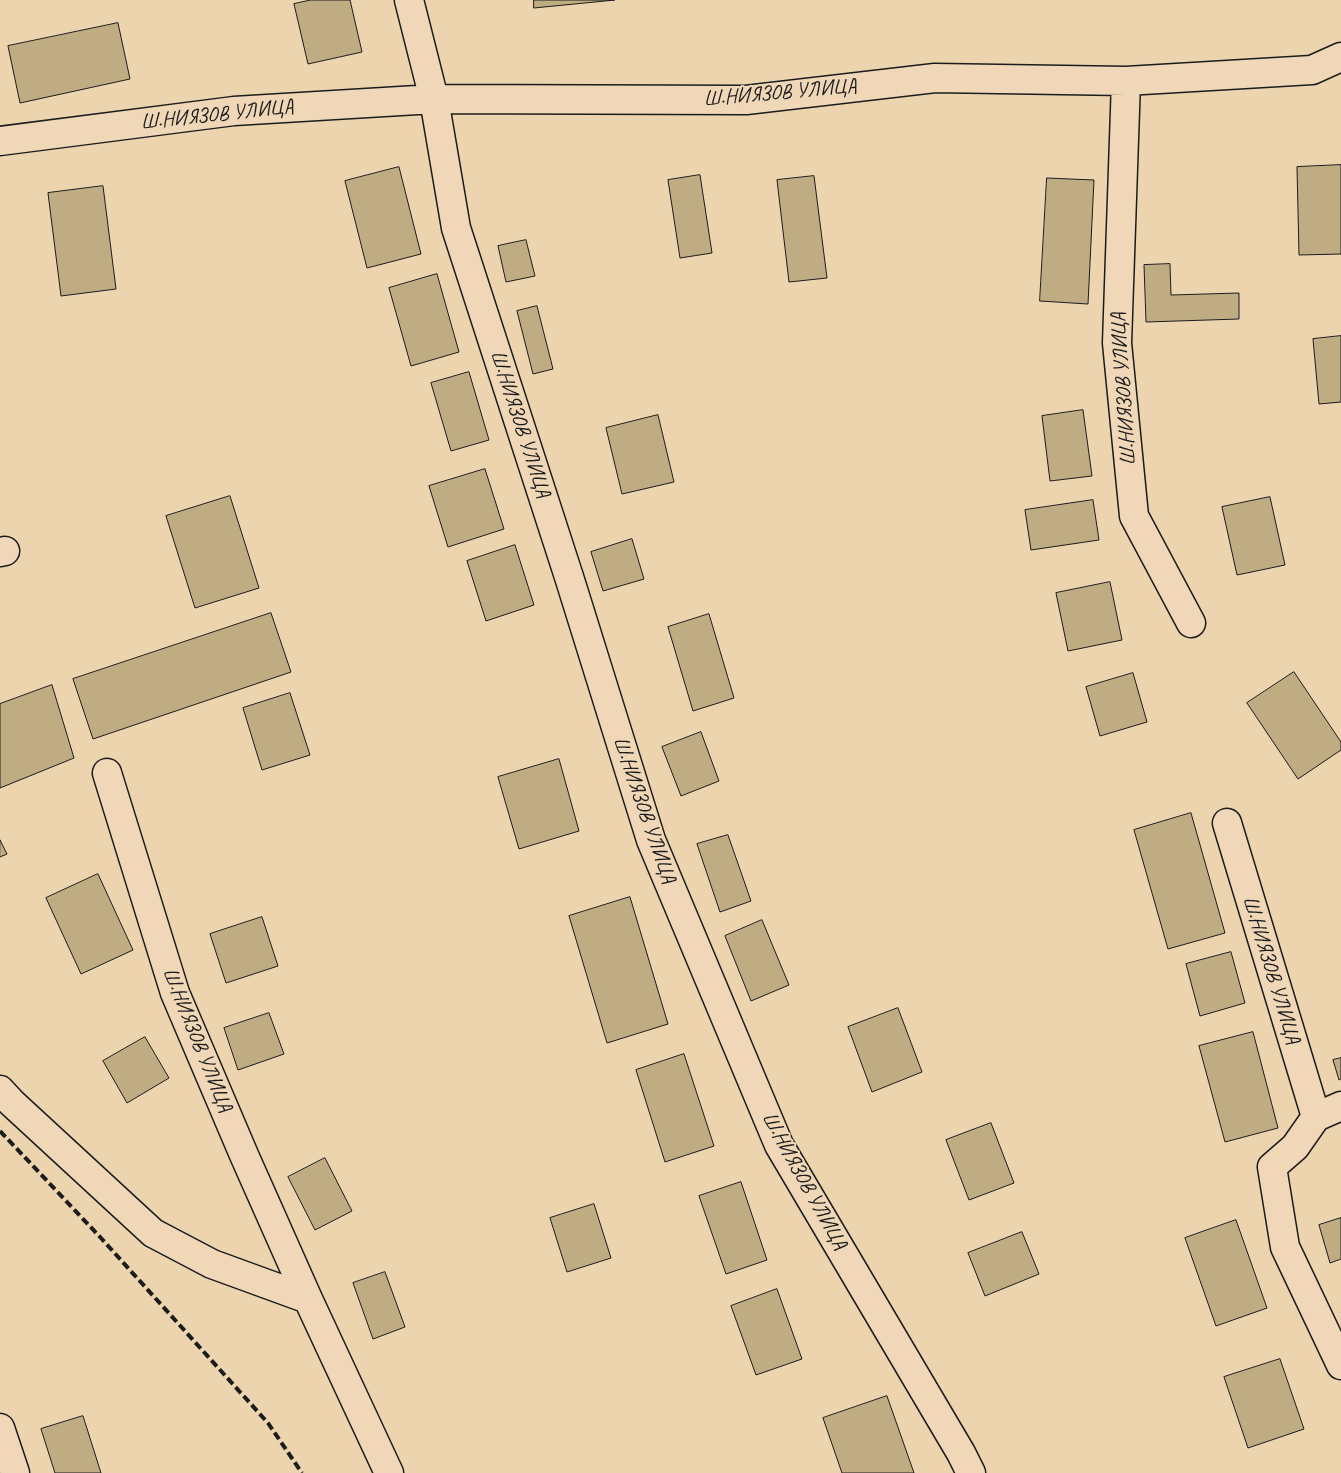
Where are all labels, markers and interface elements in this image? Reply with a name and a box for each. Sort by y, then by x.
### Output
street label: Ш.НИЯЗОВ УЛИЦА [702,74,858,112]
street label: Ш.НИЯЗОВ УЛИЦА [139,94,295,136]
street label: Ш.НИЯЗОВ УЛИЦА [1106,311,1142,467]
street label: Ш.НИЯЗОВ УЛИЦА [484,347,556,501]
street label: Ш.НИЯЗОВ УЛИЦА [607,733,681,887]
street label: Ш.НИЯЗОВ УЛИЦА [1236,893,1306,1047]
street label: Ш.НИЯЗОВ УЛИЦА [157,964,237,1116]
street label: Ш.НИЯЗОВ УЛИЦА [756,1108,852,1254]

